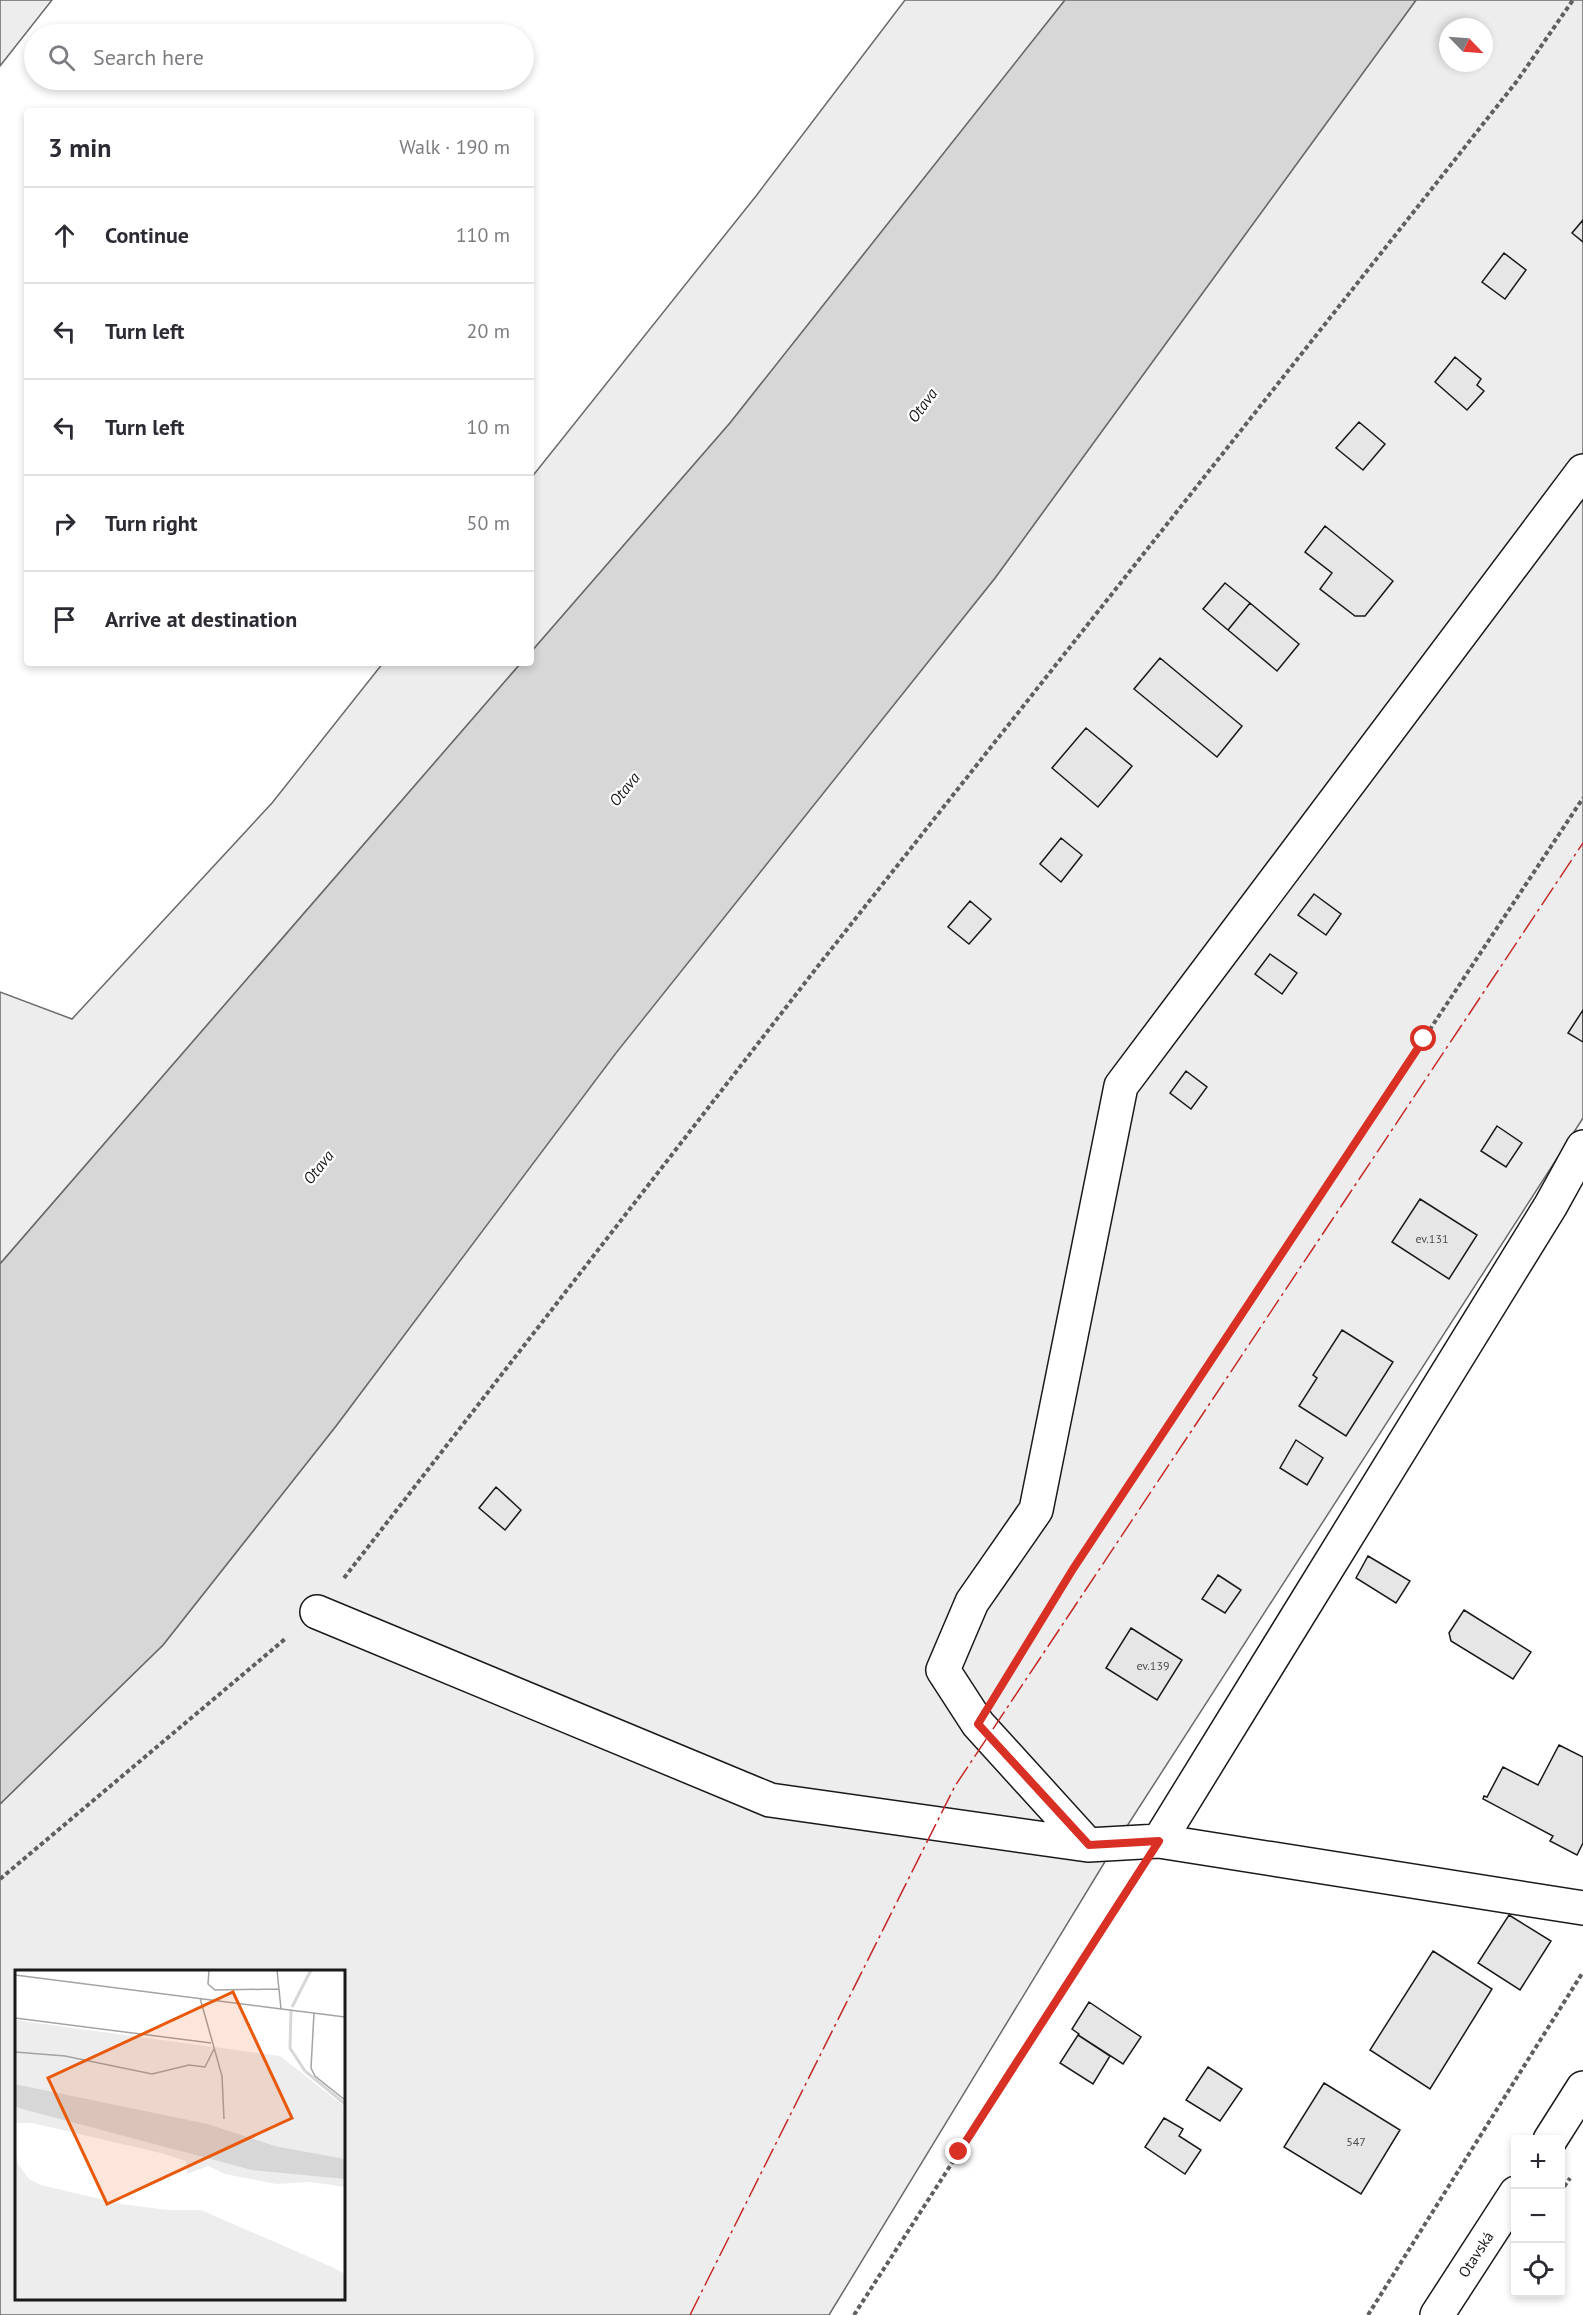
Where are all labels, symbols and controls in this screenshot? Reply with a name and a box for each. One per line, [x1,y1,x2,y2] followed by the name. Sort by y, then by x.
[1439,18,1493,72] north arrow
[24,24,534,90] search box
[45,41,78,74] icon: search
[93,43,204,71] text: Search here
[48,131,111,164] text: 3 min
[399,134,510,160] text: Walk · 190 m
[48,219,81,252] icon: ahead
[105,221,189,249] text: Continue
[456,222,510,248] text: 110 m
[48,315,81,348] icon: left
[105,317,185,345] text: Turn left
[467,318,510,344] text: 20 m
[903,384,942,426] water label: Otava
[48,411,81,444] icon: left
[105,413,185,441] text: Turn left
[467,414,510,440] text: 10 m
[48,507,81,540] icon: right
[105,509,197,537] text: Turn right
[467,510,510,536] text: 50 m
[48,603,81,636] icon: arrive
[105,605,297,633] text: Arrive at destination
[604,768,644,810] water label: Otava
[1410,1025,1436,1051] route start
[298,1146,338,1188] water label: Otava
[1416,1231,1448,1246] house number: ev.131
[1137,1658,1169,1673] house number: ev.139
[15,1970,345,2300] inset map
[1346,2134,1366,2149] house number: 547
[1511,2135,1565,2297] map controls
[1511,2135,1565,2189] button: +
[945,2138,971,2164] route end
[1511,2189,1565,2243] button: −
[1454,2228,1498,2281] street label: Otavská
[1511,2243,1565,2297] button: locate

